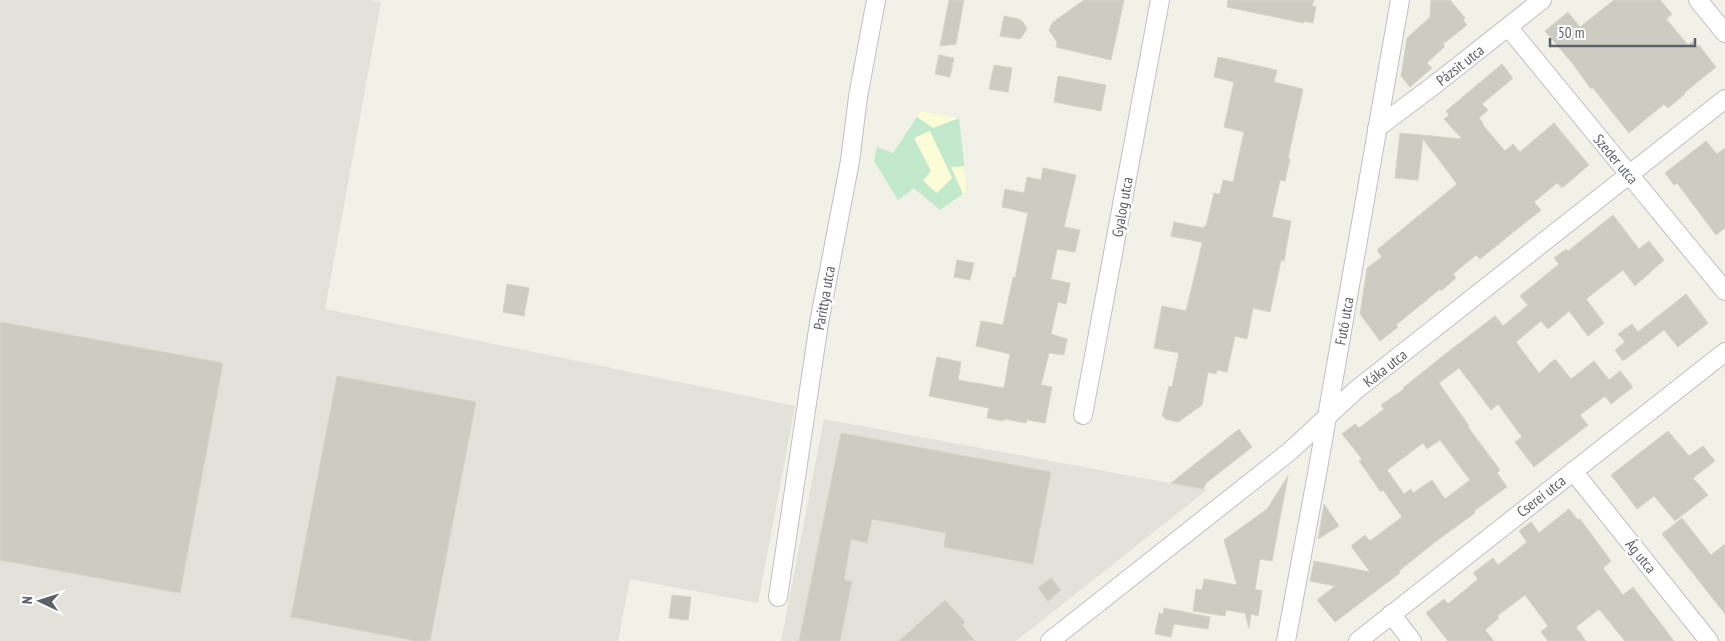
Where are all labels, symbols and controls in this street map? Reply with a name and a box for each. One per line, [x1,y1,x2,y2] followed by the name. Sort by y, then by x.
[1550,15,1695,47] scale bar
[1558,23,1584,42] text: 50 m
[1432,40,1488,90] street label: Pázsit utca
[1590,130,1642,188] street label: Szeder utca
[1107,176,1137,238] street label: Gyalog utca
[809,265,839,331] street label: Parittya utca
[1330,296,1358,346] street label: Futó utca
[1359,345,1411,391] street label: Káka utca
[1513,471,1569,521] street label: Cserei utca
[1622,535,1660,577] street label: Ág utca
[15,576,65,626] north arrow
[18,596,36,604] text: N

